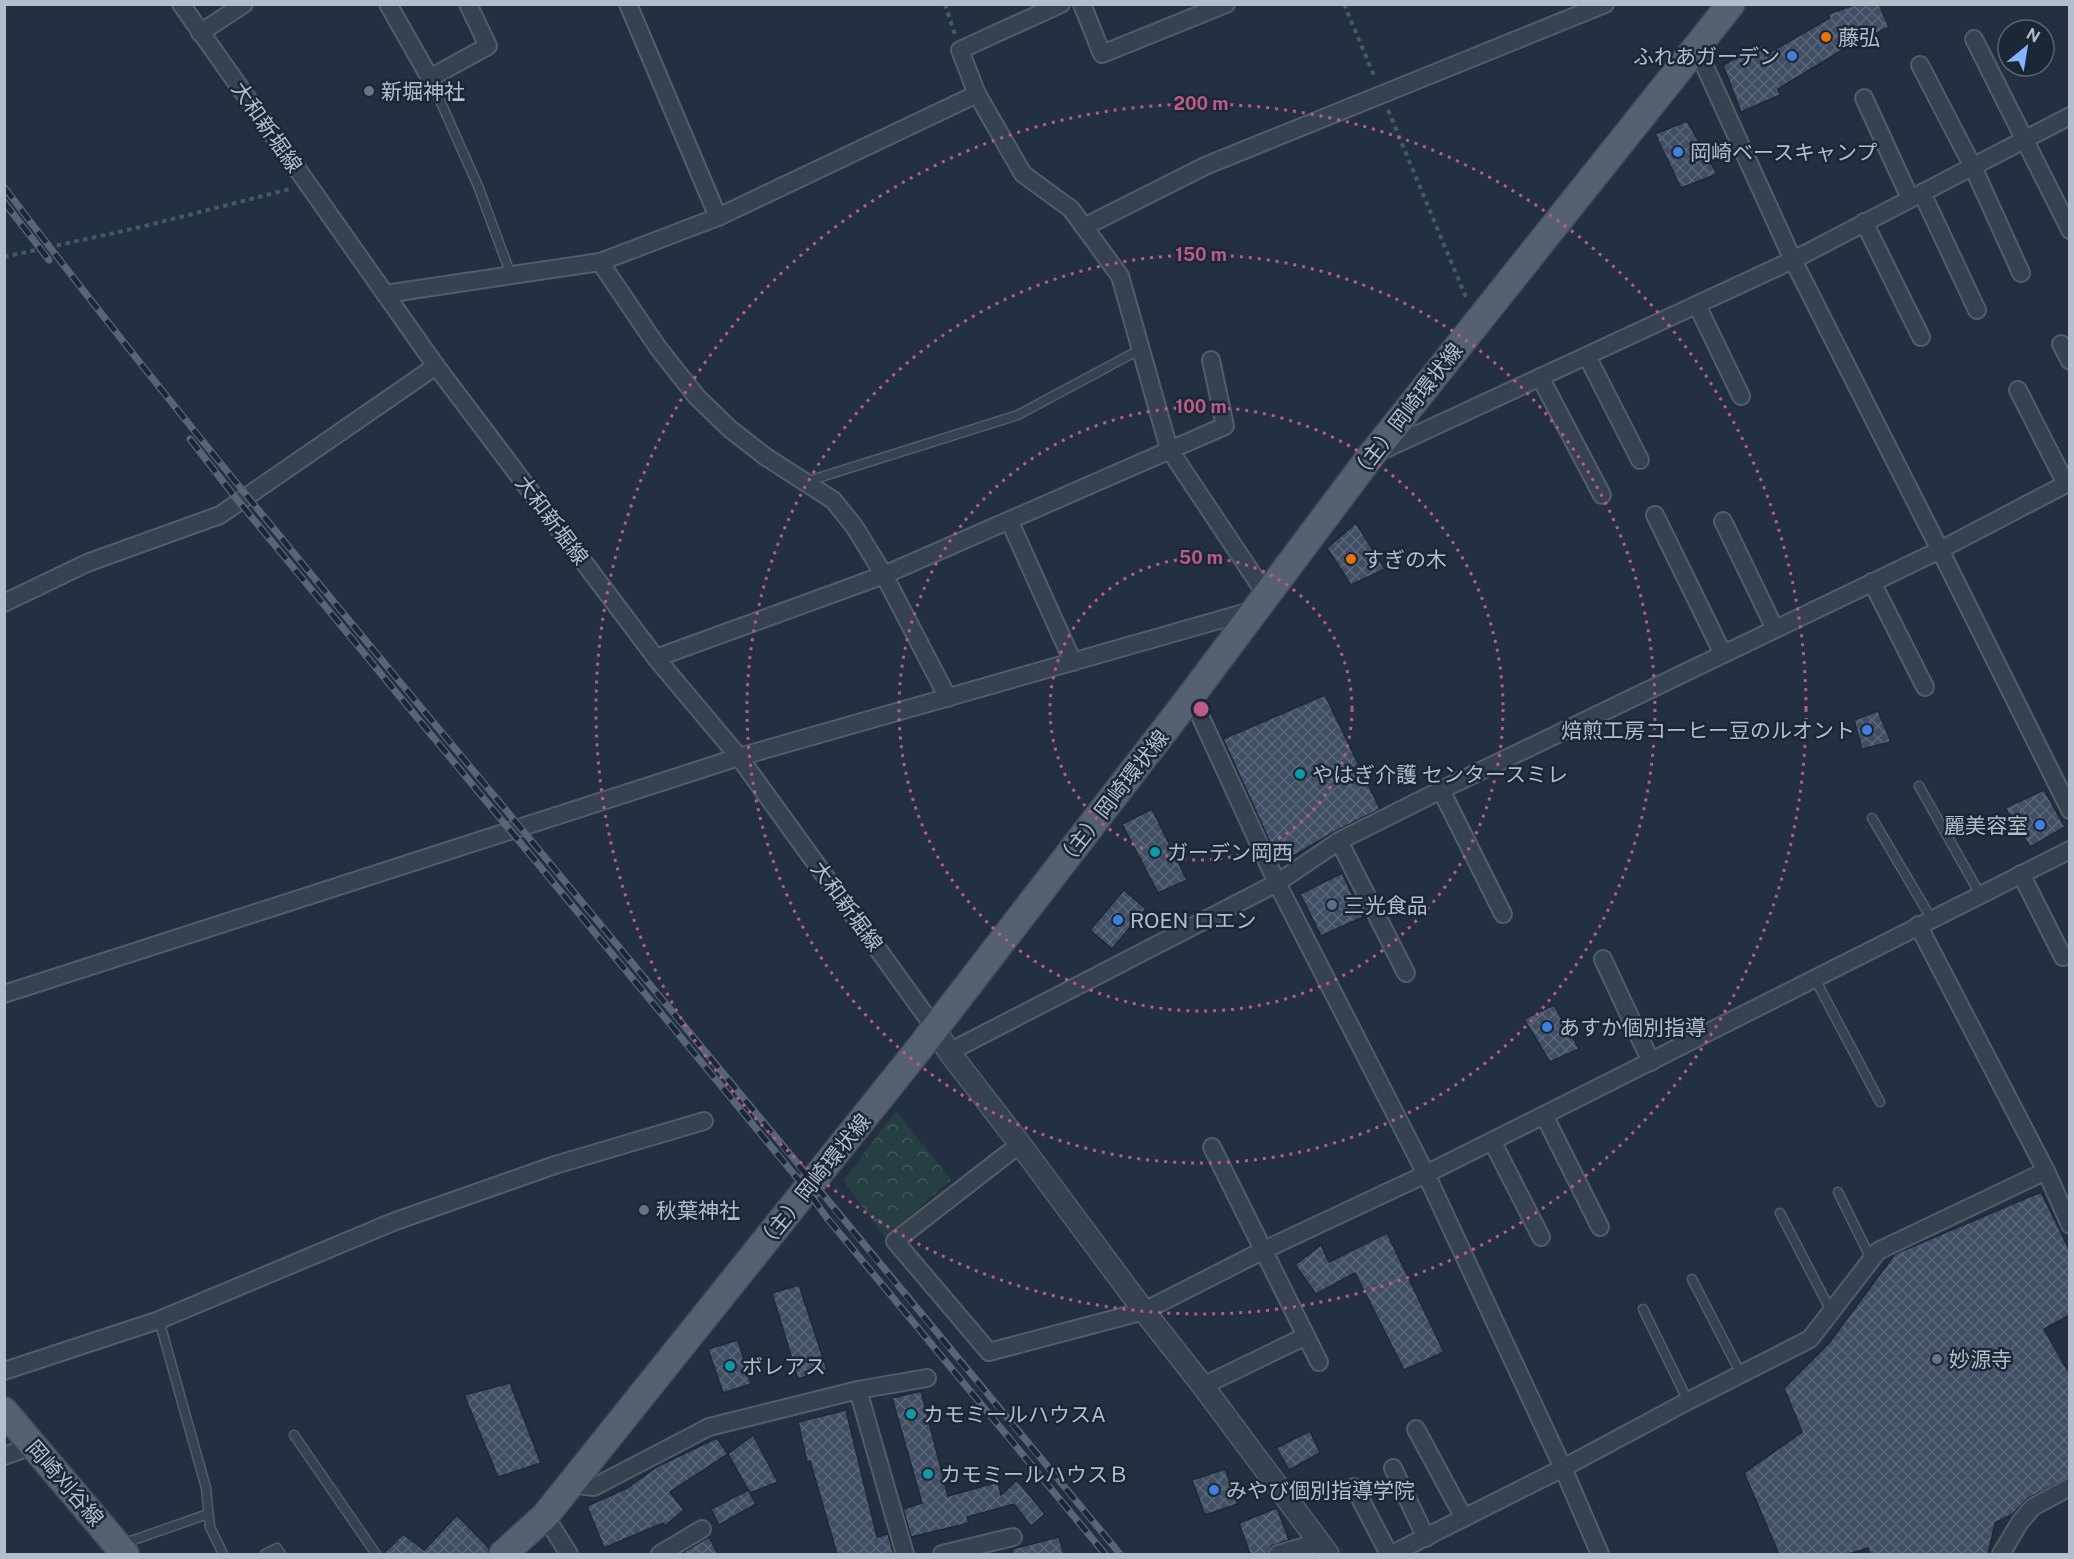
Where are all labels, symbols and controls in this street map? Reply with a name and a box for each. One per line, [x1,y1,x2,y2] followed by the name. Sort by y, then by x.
[1996,18,2056,78] north arrow
[2023,24,2043,47] text: N
[1838,25,1880,50] place label: 藤弘
[1819,30,1833,44] marker: 藤弘
[1633,44,1780,69] place label: ふれあガーデン
[1785,49,1799,63] marker: ふれあガーデン
[227,77,307,177] street label: 大和新堀線
[381,79,465,104] place label: 新堀神社
[362,84,376,98] marker: 新堀神社
[1174,93,1228,114] text: 200 m
[1690,140,1877,165] place label: 岡崎ベースキャンプ
[1671,145,1685,159] marker: 岡崎ベースキャンプ
[1175,244,1227,265] text: 150 m
[1344,338,1468,486] street label: （主）岡崎環状線
[1175,396,1227,417] text: 100 m
[510,471,594,569] street label: 大和新堀線
[1179,547,1223,568] text: 50 m
[1363,547,1447,572] place label: すぎの木
[1344,552,1358,566] marker: すぎの木
[1191,699,1211,719] centre of rings
[1561,718,1855,743] place label: 焙煎工房コーヒー豆のルオント
[1860,723,1874,737] marker: 焙煎工房コーヒー豆のルオント
[1050,725,1174,873] street label: （主）岡崎環状線
[1312,762,1568,787] place label: やはぎ介護 センタースミレ
[1293,767,1307,781] marker: やはぎ介護 センタースミレ
[1944,813,2028,838] place label: 麗美容室
[2033,818,2047,832] marker: 麗美容室
[1167,840,1293,865] place label: ガーデン岡西
[1148,845,1162,859] marker: ガーデン岡西
[806,856,888,956] street label: 大和新堀線
[1344,893,1428,918] place label: 三光食品
[1325,898,1339,912] marker: 三光食品
[1130,908,1257,933] place label: ROEN ロエン
[1111,913,1125,927] marker: ROEN ロエン
[1559,1015,1706,1040] place label: あすか個別指導
[1540,1020,1554,1034] marker: あすか個別指導
[750,1109,876,1255] street label: （主）岡崎環状線
[656,1198,740,1223] place label: 秋葉神社
[637,1203,651,1217] marker: 秋葉神社
[1949,1347,2012,1372] place label: 妙源寺
[1930,1352,1944,1366] marker: 妙源寺
[742,1354,826,1379] place label: ボレアス
[723,1359,737,1373] marker: ボレアス
[923,1402,1106,1427] place label: カモミールハウスA
[904,1407,918,1421] marker: カモミールハウスA
[21,1435,109,1531] street label: 岡崎刈谷線
[940,1462,1129,1487] place label: カモミールハウスＢ
[921,1467,935,1481] marker: カモミールハウスＢ
[1226,1478,1415,1503] place label: みやび個別指導学院
[1207,1483,1221,1497] marker: みやび個別指導学院

